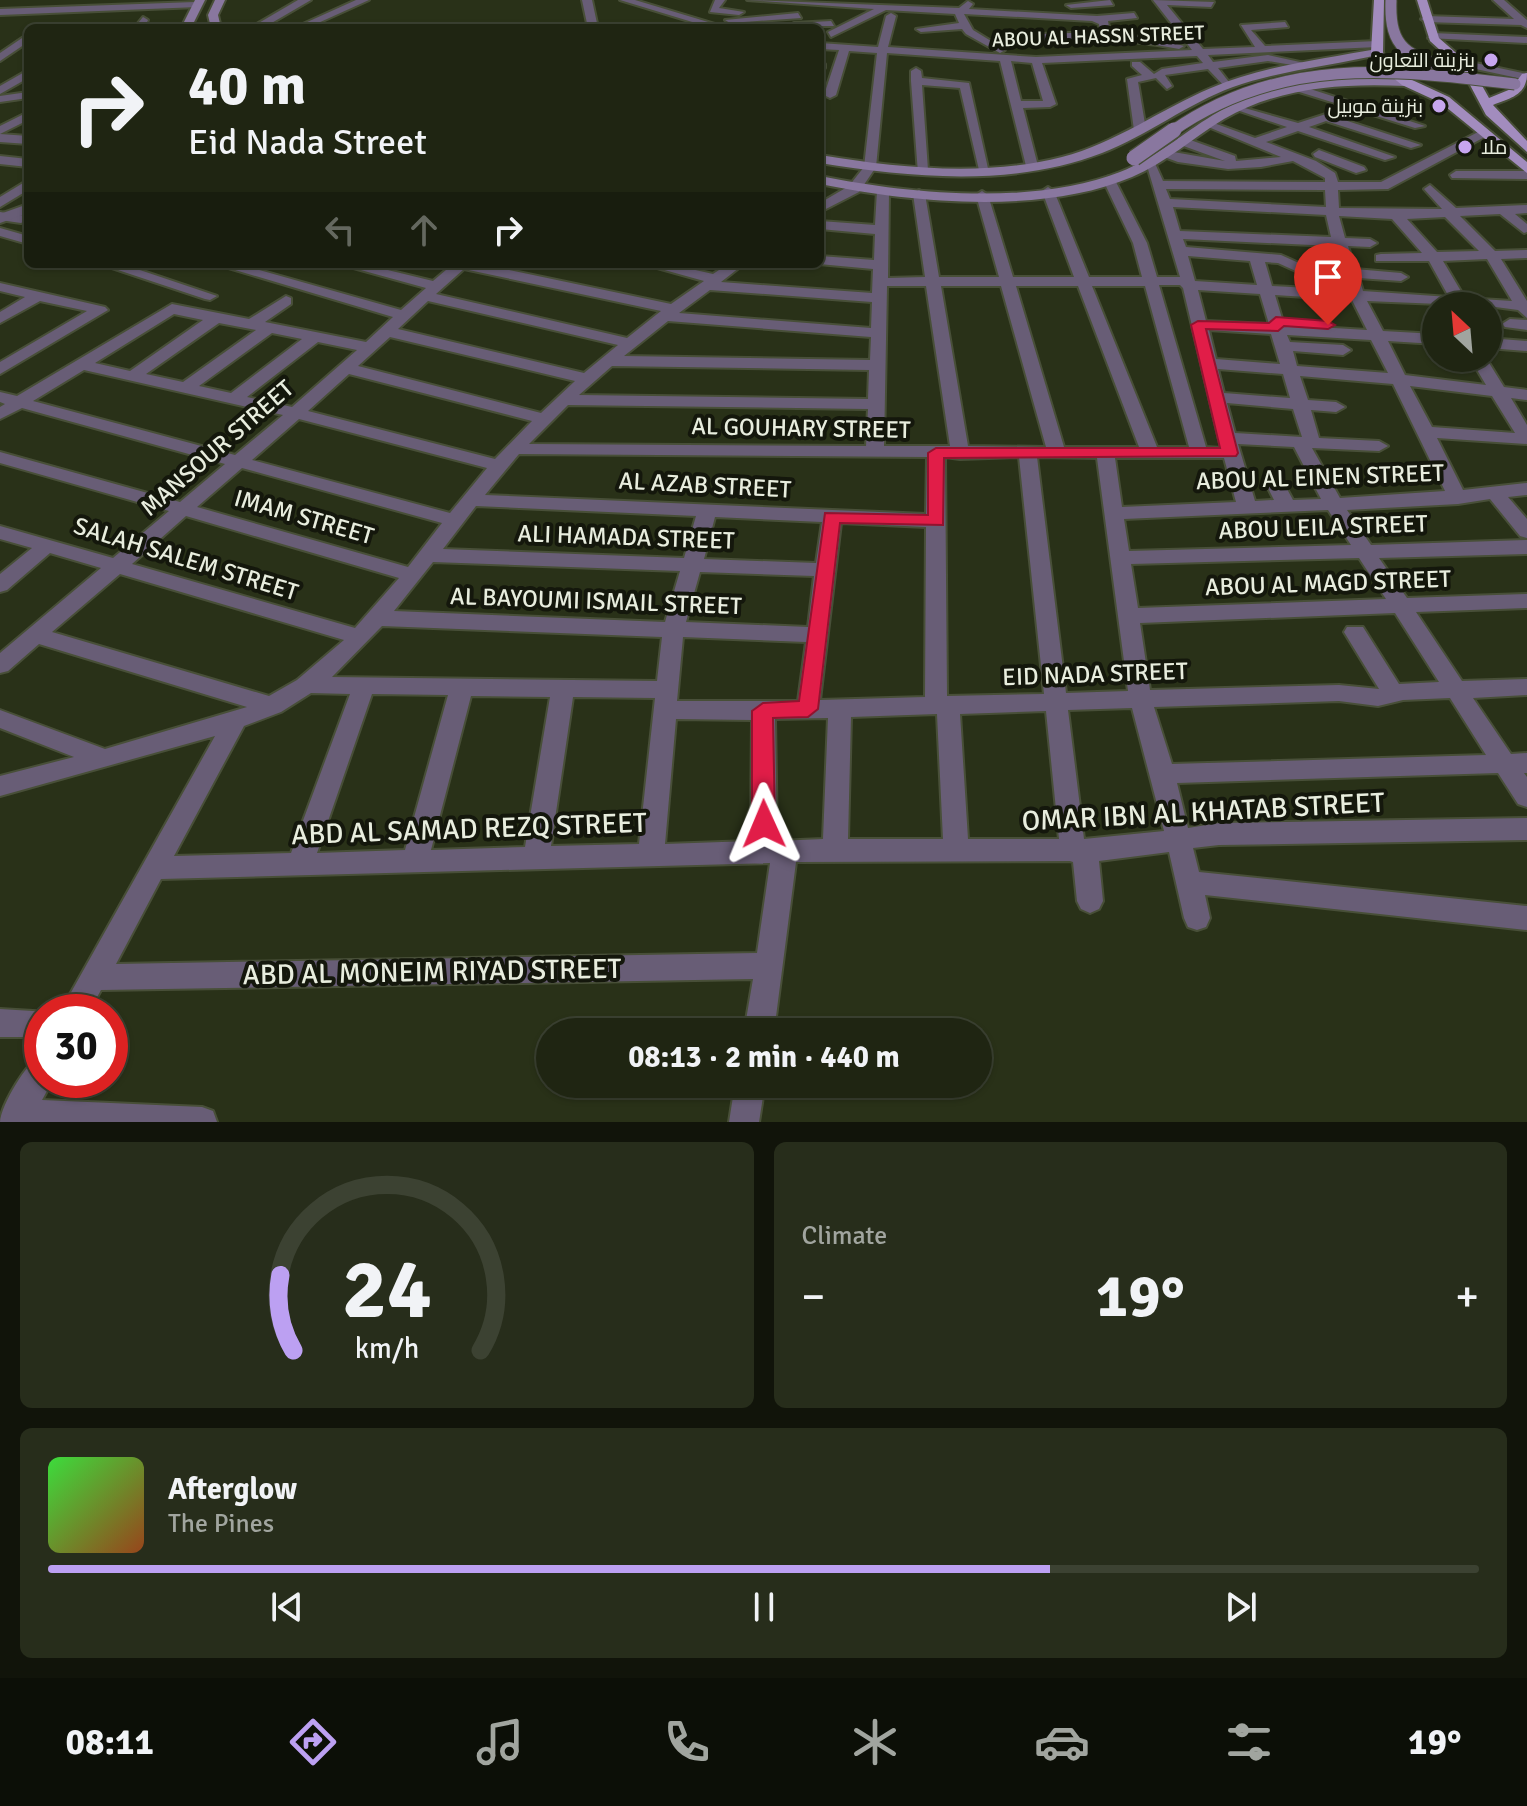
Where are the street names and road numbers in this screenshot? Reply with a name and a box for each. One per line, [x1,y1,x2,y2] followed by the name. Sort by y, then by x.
[991,20,1205,53] street label: ABOU AL HASSN STREET
[134,373,300,523] street label: MANSOUR STREET
[691,411,911,445] street label: AL GOUHARY STREET
[1195,458,1445,496] street label: ABOU AL EINEN STREET
[618,465,792,505] street label: AL AZAB STREET
[231,483,377,551] street label: IMAM STREET
[1218,508,1428,546] street label: ABOU LEILA STREET
[70,511,302,607] street label: SALAH SALEM STREET
[517,518,735,556] street label: ALI HAMADA STREET
[1204,564,1452,602] street label: ABOU AL MAGD STREET
[450,581,743,621] street label: AL BAYOUMI ISMAIL STREET
[1002,656,1188,692] street label: EID NADA STREET
[1021,786,1386,838] street label: OMAR IBN AL KHATAB STREET
[291,806,648,852] street label: ABD AL SAMAD REZQ STREET
[242,952,622,992] street label: ABD AL MONEIM RIYAD STREET

